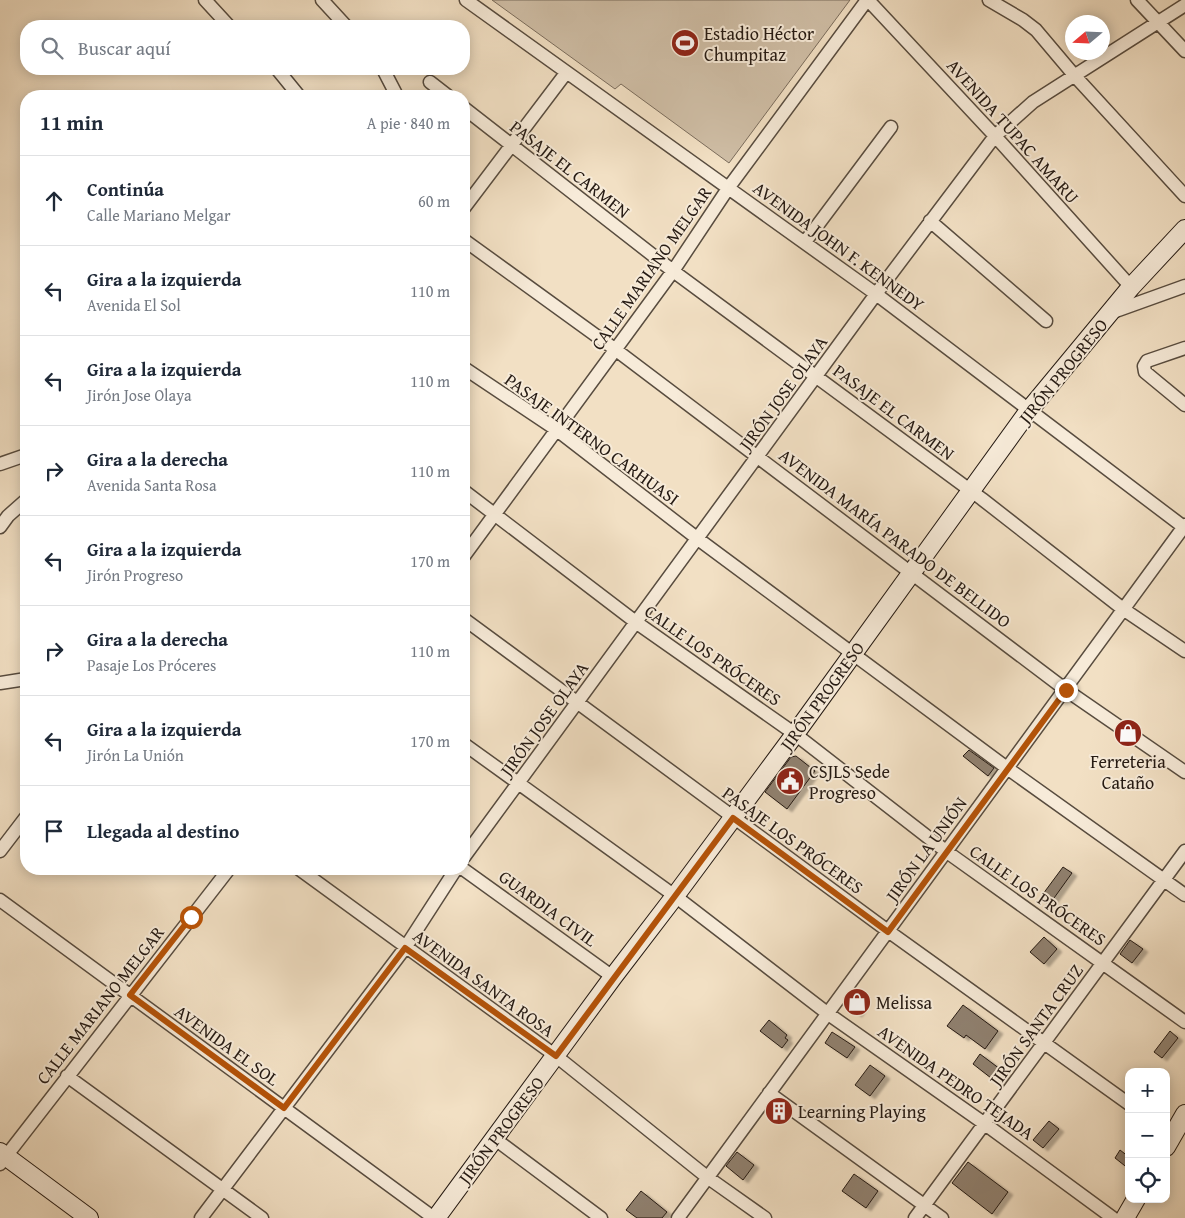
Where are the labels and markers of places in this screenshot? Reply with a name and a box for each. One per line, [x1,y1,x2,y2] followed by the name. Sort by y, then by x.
[704,20,815,68] place label: Estadio Héctor Chumpitaz
[670,28,700,58] sports icon: Estadio Héctor Chumpitaz
[1113,718,1143,748] shop icon: Ferreteria Cataño
[1090,748,1166,796] place label: Ferreteria Cataño
[809,758,890,806] place label: CSJLS Sede Progreso
[775,766,805,796] public building icon: CSJLS Sede Progreso
[842,987,872,1017] shop icon: Melissa
[876,989,933,1016] place label: Melissa
[764,1096,794,1126] building icon: Learning Playing
[798,1098,926,1125] place label: Learning Playing

